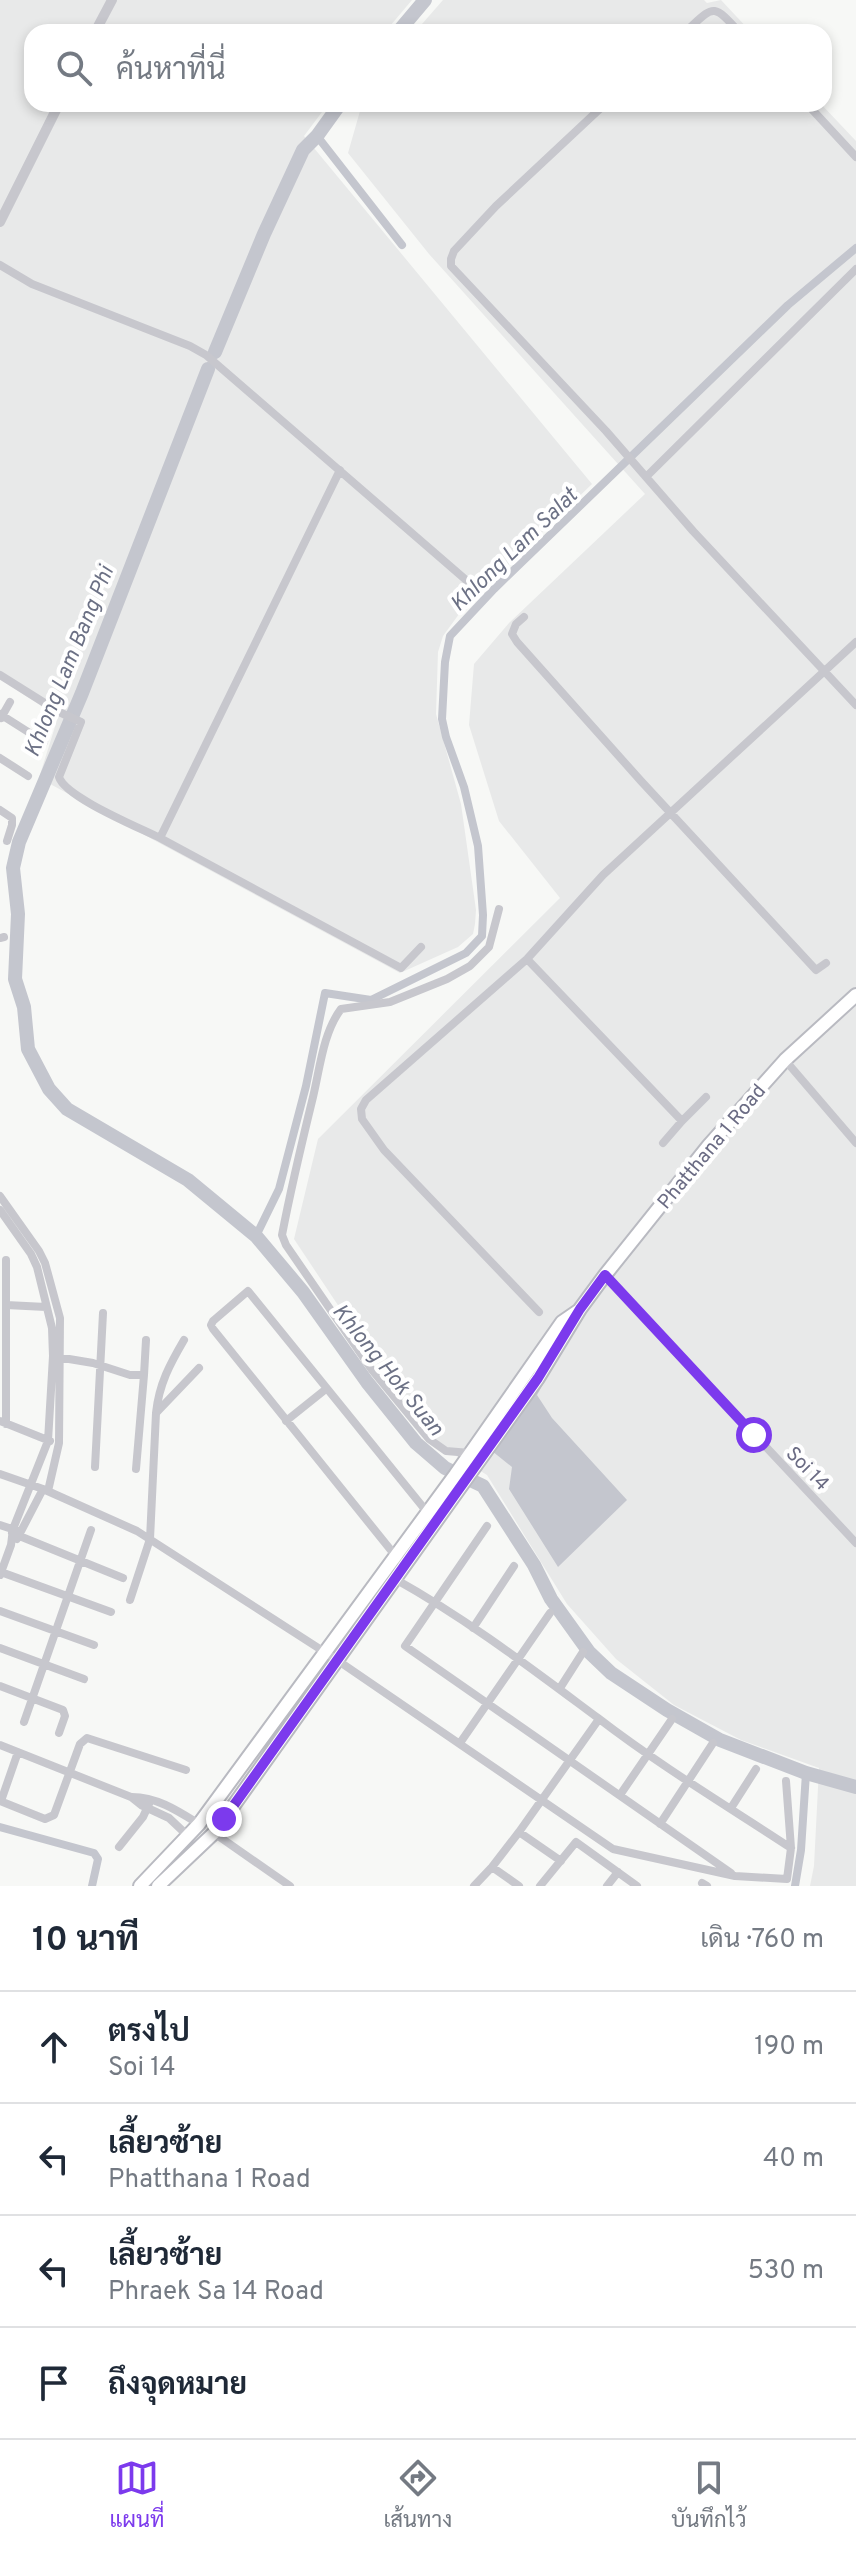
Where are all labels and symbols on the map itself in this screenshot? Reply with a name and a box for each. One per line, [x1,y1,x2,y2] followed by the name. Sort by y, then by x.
[445,482,585,618] water label: Khlong Lam Salat
[20,561,121,761] water label: Khlong Lam Bang Phi
[653,1079,773,1215] street label: Phatthana 1 Road
[325,1299,449,1442] water label: Khlong Hok Suan
[736,1417,772,1453] route start
[779,1442,834,1497] street label: Soi 14
[206,1801,242,1837] route end

